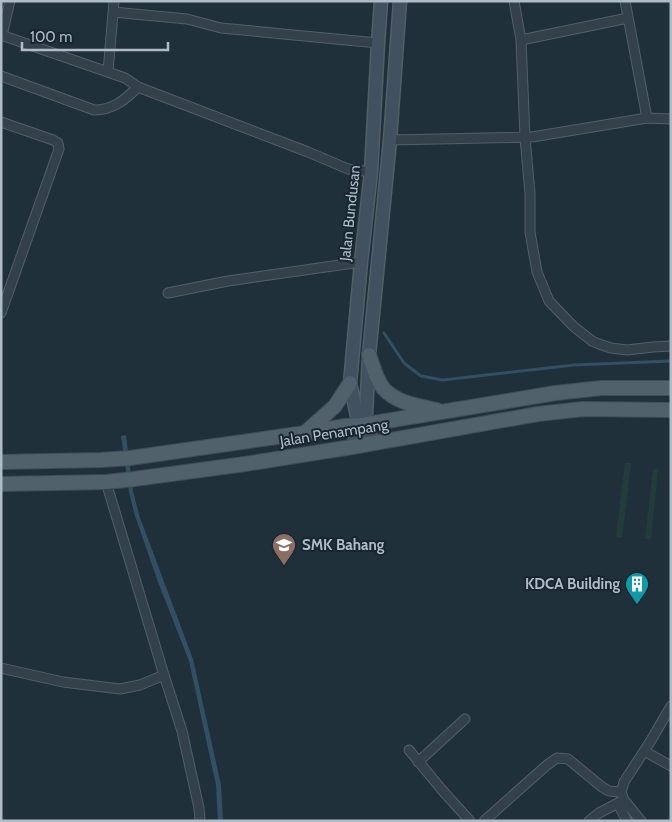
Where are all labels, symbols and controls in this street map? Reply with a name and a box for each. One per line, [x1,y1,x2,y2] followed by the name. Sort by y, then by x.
[22,20,169,52] scale bar
[30,28,72,46] text: 100 m
[336,164,364,263] street label: Jalan Bundusan
[277,415,390,451] street label: Jalan Penampang
[271,532,297,566] school or university icon: SMK Bahang
[302,536,385,554] place label: SMK Bahang
[624,571,650,605] building icon: KDCA Building
[525,575,620,593] place label: KDCA Building

